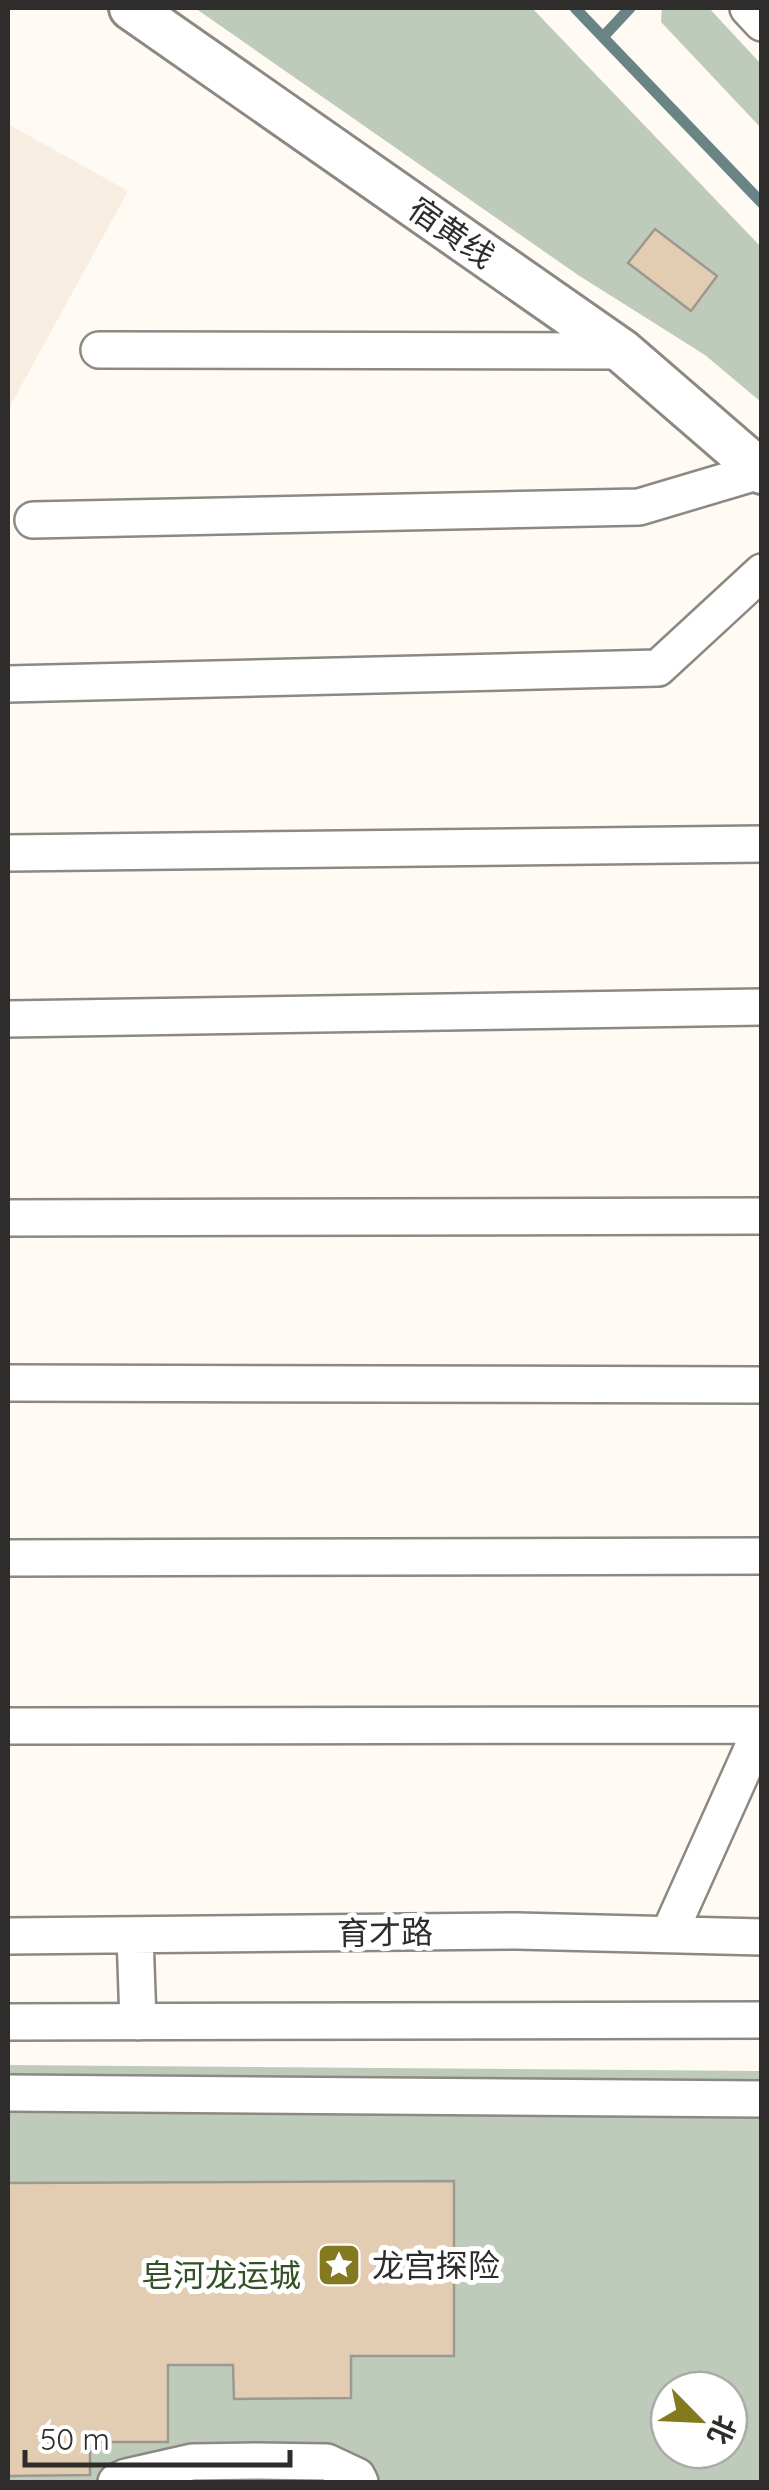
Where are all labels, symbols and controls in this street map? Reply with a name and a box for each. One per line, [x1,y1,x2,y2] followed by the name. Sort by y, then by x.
[401,188,503,276] street label: 宿黄线
[337,1911,433,1953] street label: 育才路
[316,2242,362,2288] place icon: 龙宫探险
[372,2245,500,2285] place label: 龙宫探险
[141,2255,301,2295] park label: 皂河龙运城
[649,2370,749,2470] north arrow
[25,2405,290,2467] scale bar
[701,2410,744,2450] text: 北
[40,2420,110,2458] text: 50 m

